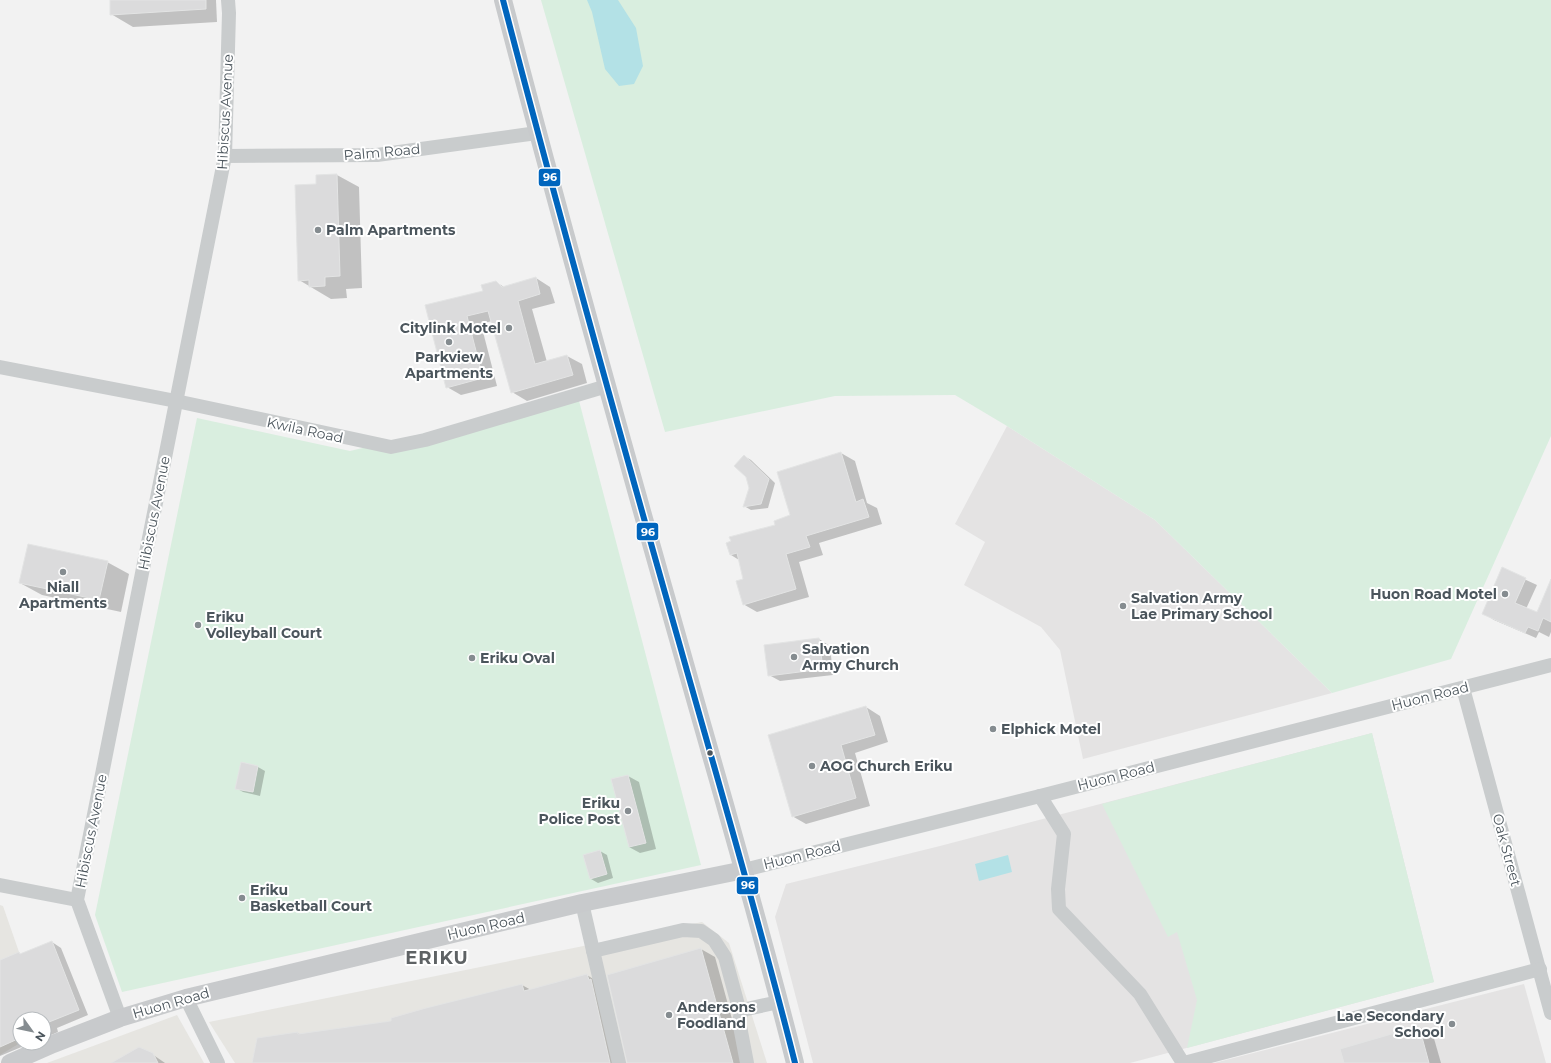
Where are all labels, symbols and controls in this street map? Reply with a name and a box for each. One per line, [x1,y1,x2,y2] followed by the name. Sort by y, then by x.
[213,54,237,170] street label: Hibiscus Avenue
[343,140,421,164] street label: Palm Road
[538,168,561,187] line badge: 96
[543,170,557,184] text: 96
[326,221,456,239] place label: Palm Apartments
[313,225,323,235] marker: Palm Apartments
[400,319,501,337] place label: Citylink Motel
[504,323,514,333] marker: Citylink Motel
[444,337,454,347] marker: Parkview Apartments
[404,348,494,382] place label: Parkview Apartments
[265,413,345,447] street label: Kwila Road
[134,454,174,572] street label: Hibiscus Avenue
[636,522,659,541] line badge: 96
[641,525,655,539] text: 96
[58,567,68,577] marker: Niall Apartments
[18,578,108,612] place label: Niall Apartments
[1370,585,1497,603] place label: Huon Road Motel
[1131,589,1272,623] place label: Salvation Army Lae Primary School
[1500,589,1510,599] marker: Huon Road Motel
[1118,601,1128,611] marker: Salvation Army Lae Primary School
[205,608,322,642] place label: Eriku Volleyball Court
[193,620,203,630] marker: Eriku Volleyball Court
[801,640,899,674] place label: Salvation Army Church
[480,649,555,667] place label: Eriku Oval
[789,652,799,662] marker: Salvation Army Church
[467,653,477,663] marker: Eriku Oval
[1389,678,1471,714] street label: Huon Road
[1001,720,1101,738] place label: Elphick Motel
[988,724,998,734] marker: Elphick Motel
[705,748,715,758] unlabelled marker
[819,757,953,775] place label: AOG Church Eriku
[1075,758,1157,794] street label: Huon Road
[807,761,817,771] marker: AOG Church Eriku
[71,772,111,890] street label: Hibiscus Avenue
[539,794,620,828] place label: Eriku Police Post
[623,806,633,816] marker: Eriku Police Post
[1489,812,1525,889] street label: Oak Street
[761,837,843,873] street label: Huon Road
[736,876,759,895] line badge: 96
[741,878,755,892] text: 96
[250,881,372,915] place label: Eriku Basketball Court
[237,893,247,903] marker: Eriku Basketball Court
[445,908,527,944] street label: Huon Road
[405,947,469,969] district label: ERIKU
[130,983,212,1023] street label: Huon Road
[676,998,756,1032] place label: Andersons Foodland
[1336,1007,1445,1041] place label: Lae Secondary School
[664,1010,674,1020] marker: Andersons Foodland
[12,1011,52,1051] north arrow
[1447,1019,1457,1029] marker: Lae Secondary School
[32,1029,49,1044] text: N

